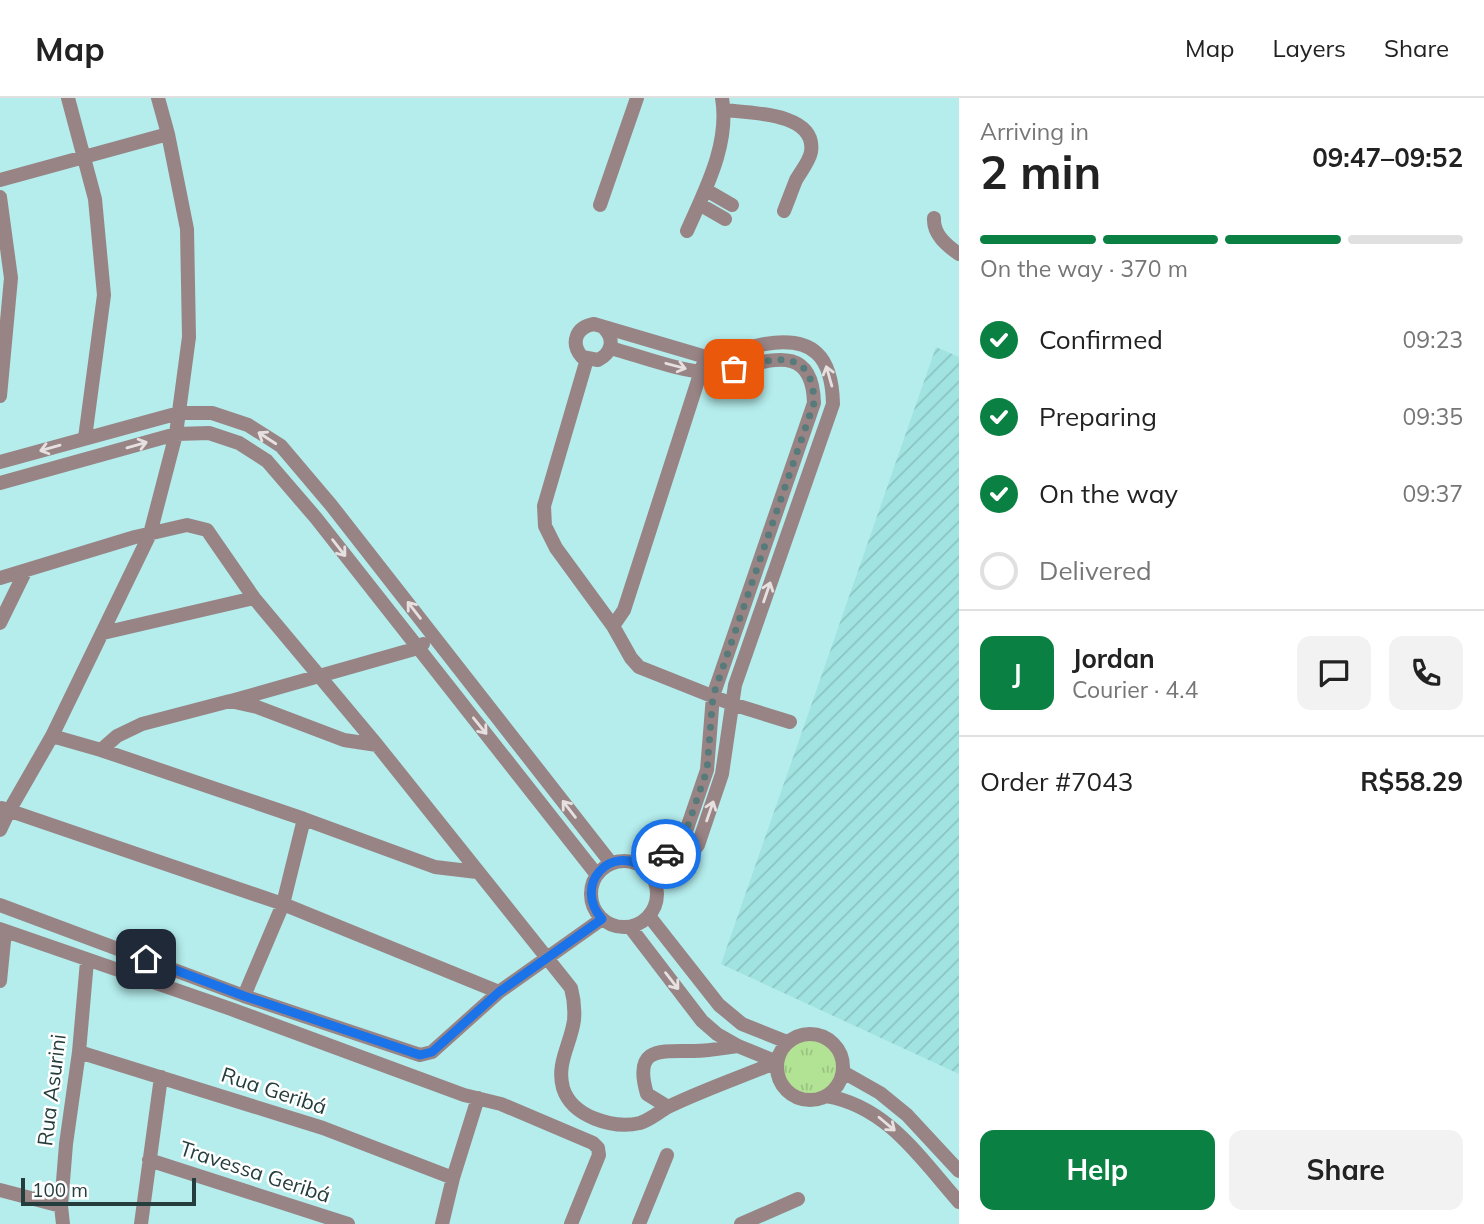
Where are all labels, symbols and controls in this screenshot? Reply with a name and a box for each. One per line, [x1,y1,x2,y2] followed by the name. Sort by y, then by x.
[35,28,105,69] text: Map
[1185,33,1234,63] text: Map
[1272,33,1346,63] text: Layers
[1384,33,1449,63] text: Share
[980,117,1089,146] text: Arriving in
[1312,141,1463,174] text: 09:47–09:52
[980,143,1101,201] text: 2 min
[980,254,1188,283] text: On the way · 370 m
[980,321,1018,359] icon: check
[1039,323,1163,356] text: Confirmed
[1403,325,1463,354] text: 09:23
[704,339,764,399] pin
[715,350,753,388] icon: bag
[664,360,687,373] one-way arrow
[822,365,835,387] one-way arrow
[980,398,1018,436] icon: check
[1039,400,1157,433] text: Preparing
[1403,402,1463,431] text: 09:35
[258,430,277,445] one-way arrow
[125,438,147,451] one-way arrow
[39,442,61,455] one-way arrow
[980,475,1018,513] icon: check
[1039,477,1178,510] text: On the way
[1403,479,1463,508] text: 09:37
[332,538,347,557] one-way arrow
[1039,554,1152,587] text: Delivered
[762,581,774,603] one-way arrow
[406,602,421,620] one-way arrow
[1297,636,1371,710] button: chat
[1389,636,1463,710] button: phone
[1072,642,1155,675] text: Jordan
[1012,657,1022,690] text: J
[1072,675,1198,704] text: Courier · 4.4
[473,717,488,735] one-way arrow
[980,765,1133,798] text: Order #7043
[1360,765,1463,798] text: R$58.29
[562,800,577,818] one-way arrow
[705,800,717,822] one-way arrow
[631,819,701,889] courier
[647,835,685,873] icon: car
[116,929,176,989] pin
[127,940,165,978] icon: home
[664,971,679,990] one-way arrow
[31,1032,71,1147] street label: Rua Asurini
[218,1061,330,1119] street label: Rua Geribá
[878,1116,896,1132] one-way arrow
[980,1130,1215,1210] button: Help
[1229,1130,1463,1210] button: Share
[177,1134,334,1208] street label: Travessa Geribá
[21,1175,196,1207] scale bar
[32,1178,88,1202] text: 100 m

